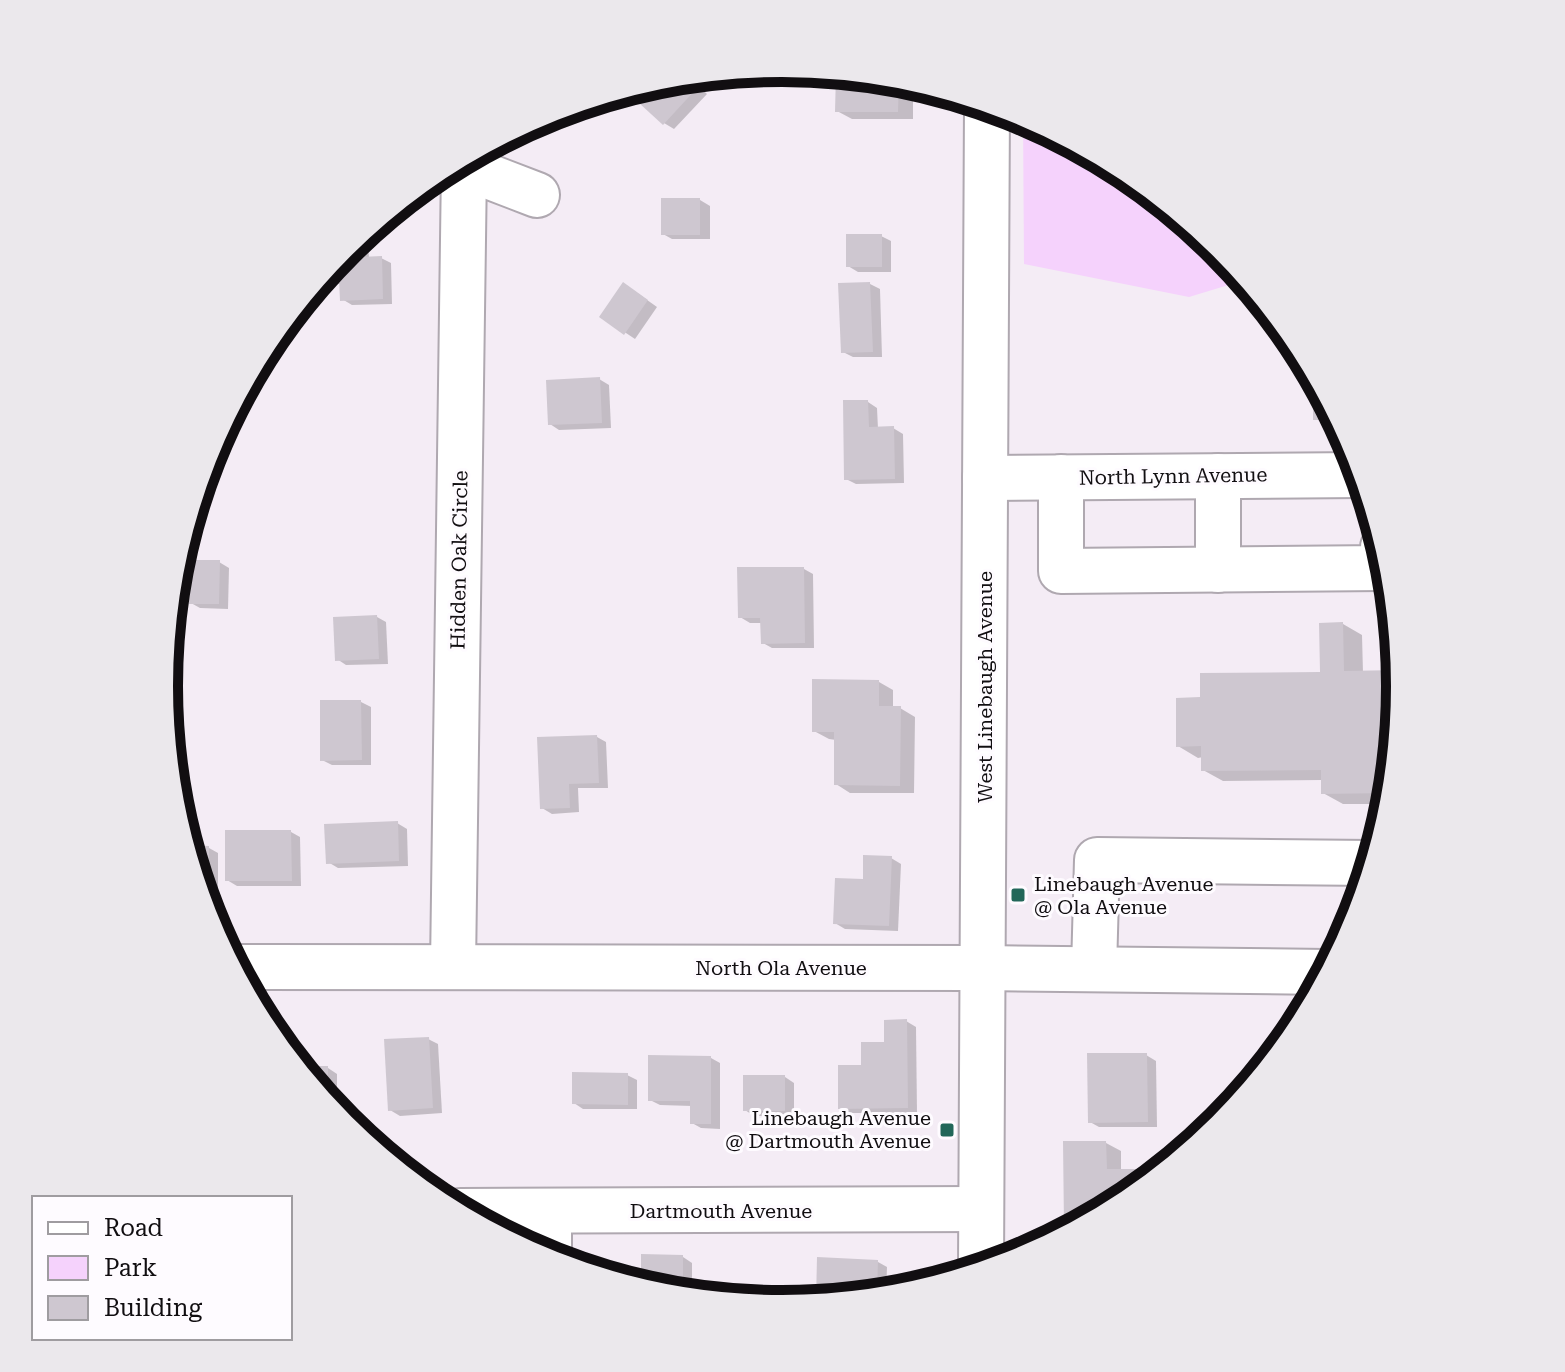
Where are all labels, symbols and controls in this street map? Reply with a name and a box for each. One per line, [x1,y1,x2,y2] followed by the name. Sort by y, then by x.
[1079,462,1267,490] street label: North Lynn Avenue
[445,470,473,650] street label: Hidden Oak Circle
[973,571,997,803] street label: West Linebaugh Avenue
[1034,872,1213,919] place label: Linebaugh Avenue @ Ola Avenue
[1009,886,1027,904] marker: Linebaugh Avenue @ Ola Avenue
[695,956,867,980] street label: North Ola Avenue
[725,1106,931,1153] place label: Linebaugh Avenue @ Dartmouth Avenue
[938,1121,956,1139] marker: Linebaugh Avenue @ Dartmouth Avenue
[32,1196,292,1340] legend
[630,1199,812,1223] street label: Dartmouth Avenue
[104,1214,163,1242] text: Road
[104,1254,157,1282] text: Park
[104,1294,202,1322] text: Building

